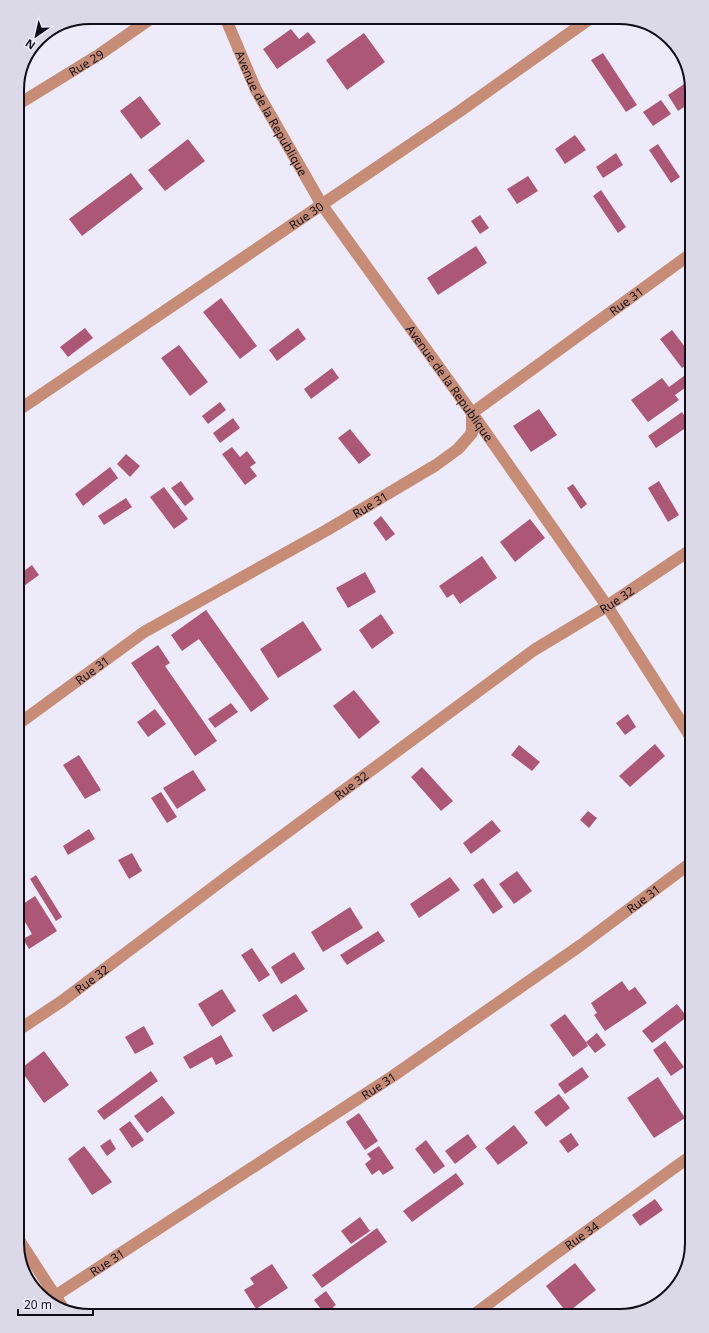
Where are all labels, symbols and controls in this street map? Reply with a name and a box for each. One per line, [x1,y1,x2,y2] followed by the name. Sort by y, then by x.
[16,16,56,56] north arrow
[22,36,38,53] text: N
[65,45,107,80] street label: Rue 29
[232,48,312,179] street label: Avenue de la Republique
[285,197,327,233] street label: Rue 30
[606,283,647,319] street label: Rue 31
[402,321,498,445] street label: Avenue de la Republique
[349,487,391,522] street label: Rue 31
[596,582,637,617] street label: Rue 32
[71,652,113,688] street label: Rue 31
[331,767,372,803] street label: Rue 32
[623,880,664,917] street label: Rue 31
[71,960,112,997] street label: Rue 32
[358,1068,399,1103] street label: Rue 31
[561,1217,602,1253] street label: Rue 34
[86,1245,128,1280] street label: Rue 31
[18,1291,93,1317] scale bar
[24,1296,52,1313] text: 20 m

